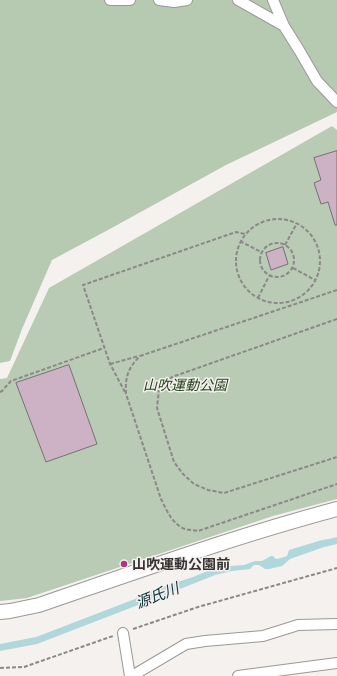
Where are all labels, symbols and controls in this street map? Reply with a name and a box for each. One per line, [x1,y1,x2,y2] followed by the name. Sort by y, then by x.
[143,377,227,393] park label: 山吹運動公園
[132,556,230,572] place label: 山吹運動公園前
[119,559,129,569] marker: 山吹運動公園前
[133,579,181,611] water label: 源氏川

